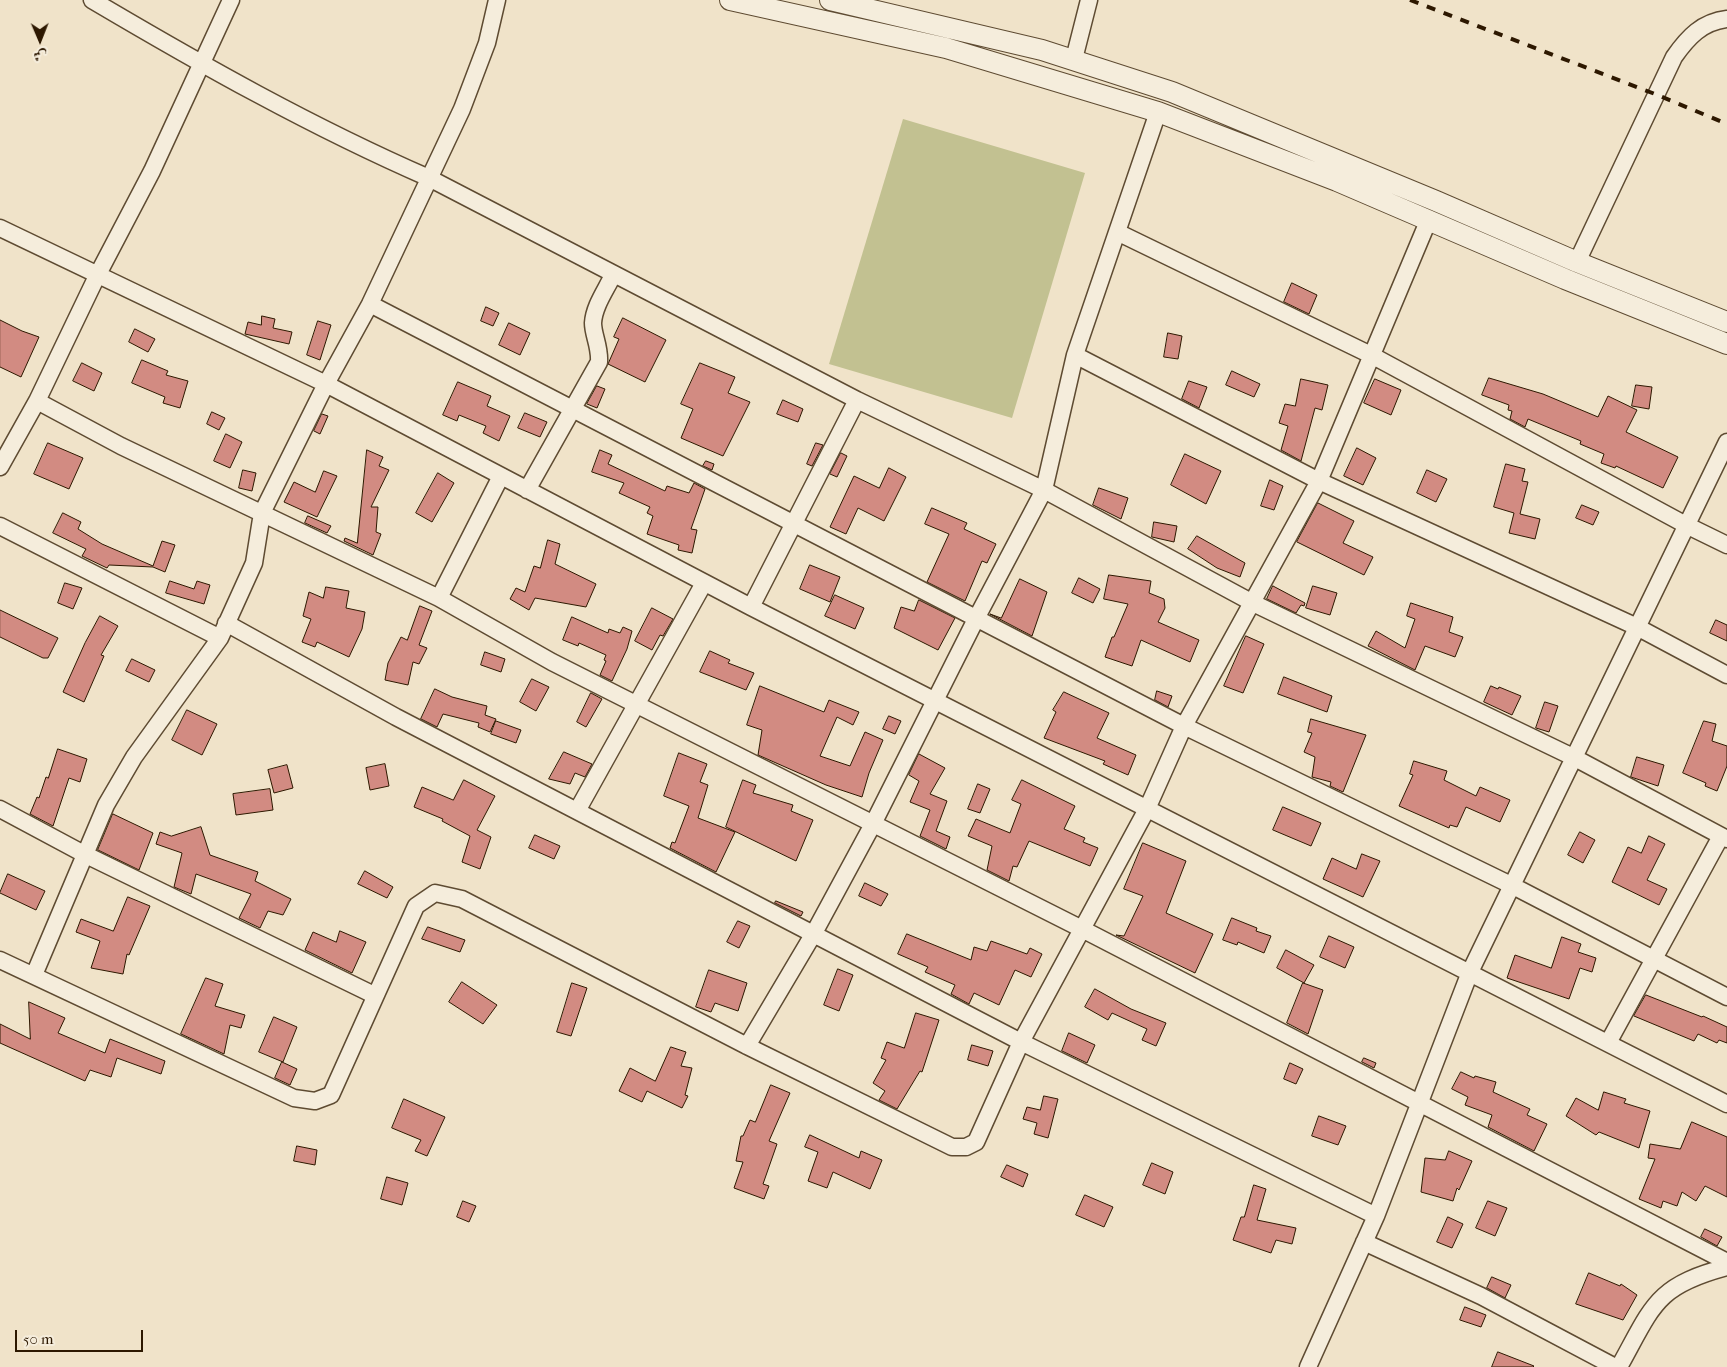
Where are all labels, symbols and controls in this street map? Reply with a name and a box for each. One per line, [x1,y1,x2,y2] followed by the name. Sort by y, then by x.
[15,15,65,65] north arrow
[33,47,47,64] text: ش
[18,1320,145,1352] scale bar
[23,1330,53,1348] text: 50 m

